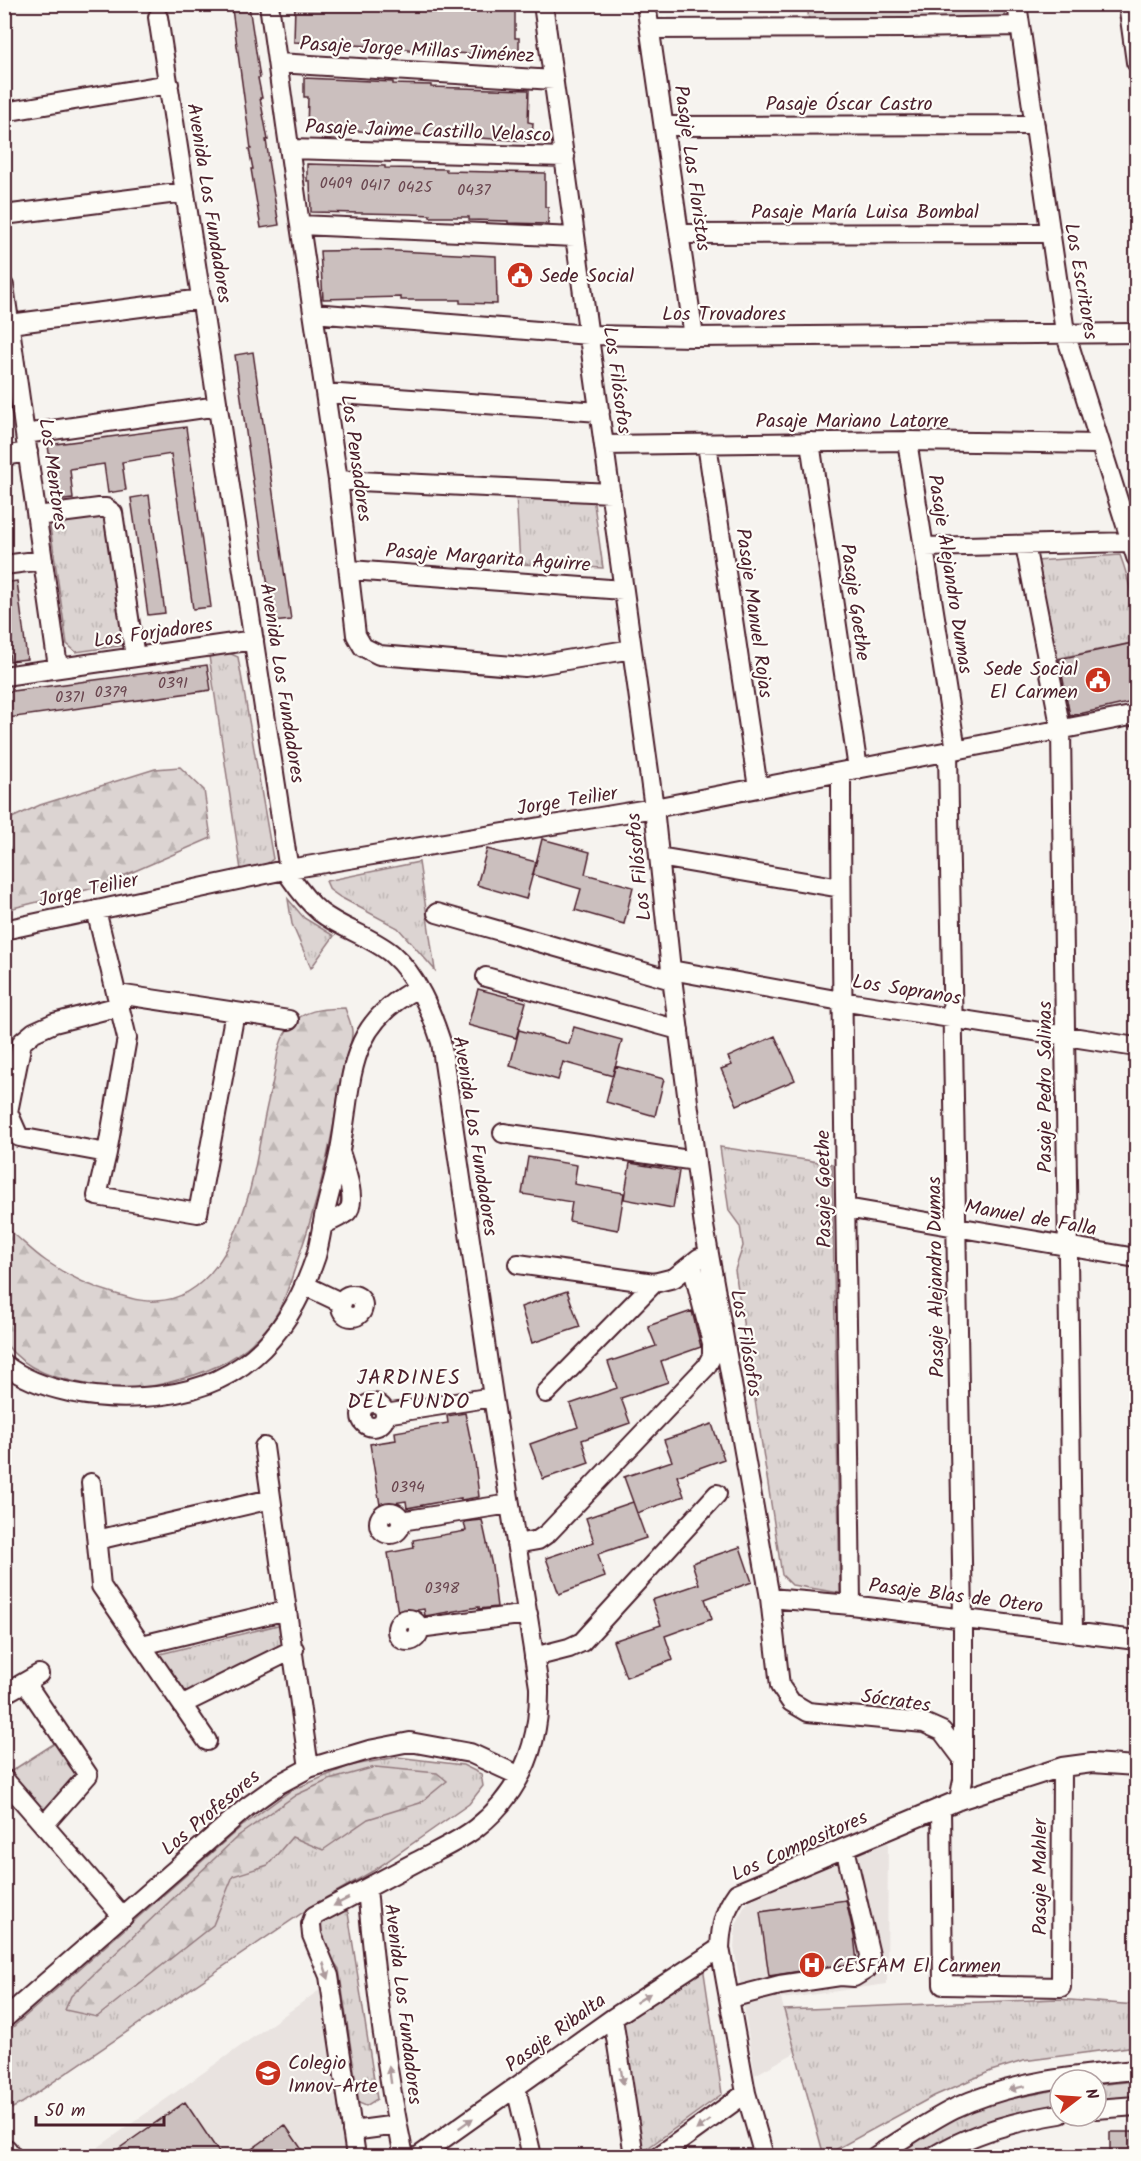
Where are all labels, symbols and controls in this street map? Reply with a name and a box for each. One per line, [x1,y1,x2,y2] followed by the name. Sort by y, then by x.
[299,29,535,73] street label: Pasaje Jorge Millas Jiménez
[664,83,719,254] street label: Pasaje Las Floristas
[765,89,933,121] street label: Pasaje Óscar Castro
[176,101,240,306] street label: Avenida Los Fundadores
[304,112,552,152] street label: Pasaje Jaime Castillo Velasco
[320,171,353,196] house number: 0409
[360,173,390,198] house number: 0417
[398,175,434,200] house number: 0425
[457,178,491,203] house number: 0437
[751,197,979,229] street label: Pasaje María Luisa Bombal
[1054,220,1106,343] street label: Los Escritores
[505,260,535,290] public building icon: Sede Social
[540,261,634,293] place label: Sede Social
[662,299,786,331] street label: Los Trovadores
[593,324,639,437] street label: Los Filósofos
[330,393,380,524] street label: Los Pensadores
[755,406,949,438] street label: Pasaje Mariano Latorre
[28,416,76,533] street label: Los Mentores
[917,472,981,677] street label: Pasaje Alejandro Dumas
[725,526,781,701] street label: Pasaje Manuel Rojas
[384,536,592,582] street label: Pasaje Margarita Aguirre
[830,542,878,663] street label: Pasaje Goethe
[249,581,313,786] street label: Avenida Los Fundadores
[91,610,216,658] street label: Los Forjadores
[984,654,1078,709] place label: Sede Social El Carmen
[1083,665,1113,695] public building icon: Sede Social El Carmen
[158,671,188,696] house number: 0391
[95,680,127,705] house number: 0379
[55,685,85,710] house number: 0371
[515,778,621,826] street label: Jorge Teilier
[618,811,662,922] street label: Los Filósofos
[36,864,143,917] street label: Jorge Teilier
[850,967,964,1015] street label: Los Sopranos
[1030,1001,1062,1173] street label: Pasaje Pedro Salinas
[442,1034,506,1239] street label: Avenida Los Fundadores
[808,1130,842,1248] street label: Pasaje Goethe
[919,1176,955,1378] street label: Pasaje Alejandro Dumas
[962,1192,1099,1246] street label: Manuel de Falla
[720,1287,770,1400] street label: Los Filósofos
[347,1362,471,1419] district label: JARDINES DEL FUNDO
[391,1475,425,1500] house number: 0394
[867,1570,1045,1624] street label: Pasaje Blas de Otero
[425,1576,460,1601] house number: 0398
[859,1681,933,1723] street label: Sócrates
[155,1762,268,1865] street label: Los Profesores
[726,1802,874,1891] street label: Los Compositores
[1025,1817,1057,1935] street label: Pasaje Mahler
[332,1897,349,1907] one-way arrow
[374,1902,430,2107] street label: Avenida Los Fundadores
[797,1950,827,1980] hospital icon: CESFAM El Carmen
[832,1951,1001,1983] place label: CESFAM El Carmen
[322,1962,332,1980] one-way arrow
[499,1986,614,2081] street label: Pasaje Ribalta
[635,1993,651,2004] one-way arrow
[288,2048,378,2103] place label: Colegio Innov-Arte
[253,2058,283,2088] school or university icon: Colegio Innov-Arte
[385,2066,394,2085] one-way arrow
[617,2067,626,2086] one-way arrow
[1048,2068,1108,2128] north arrow
[1007,2084,1026,2094] one-way arrow
[1077,2086,1104,2103] text: N
[36,2089,164,2127] scale bar
[45,2097,85,2126] text: 50 m
[458,2117,474,2129] one-way arrow
[695,2118,710,2130] one-way arrow

